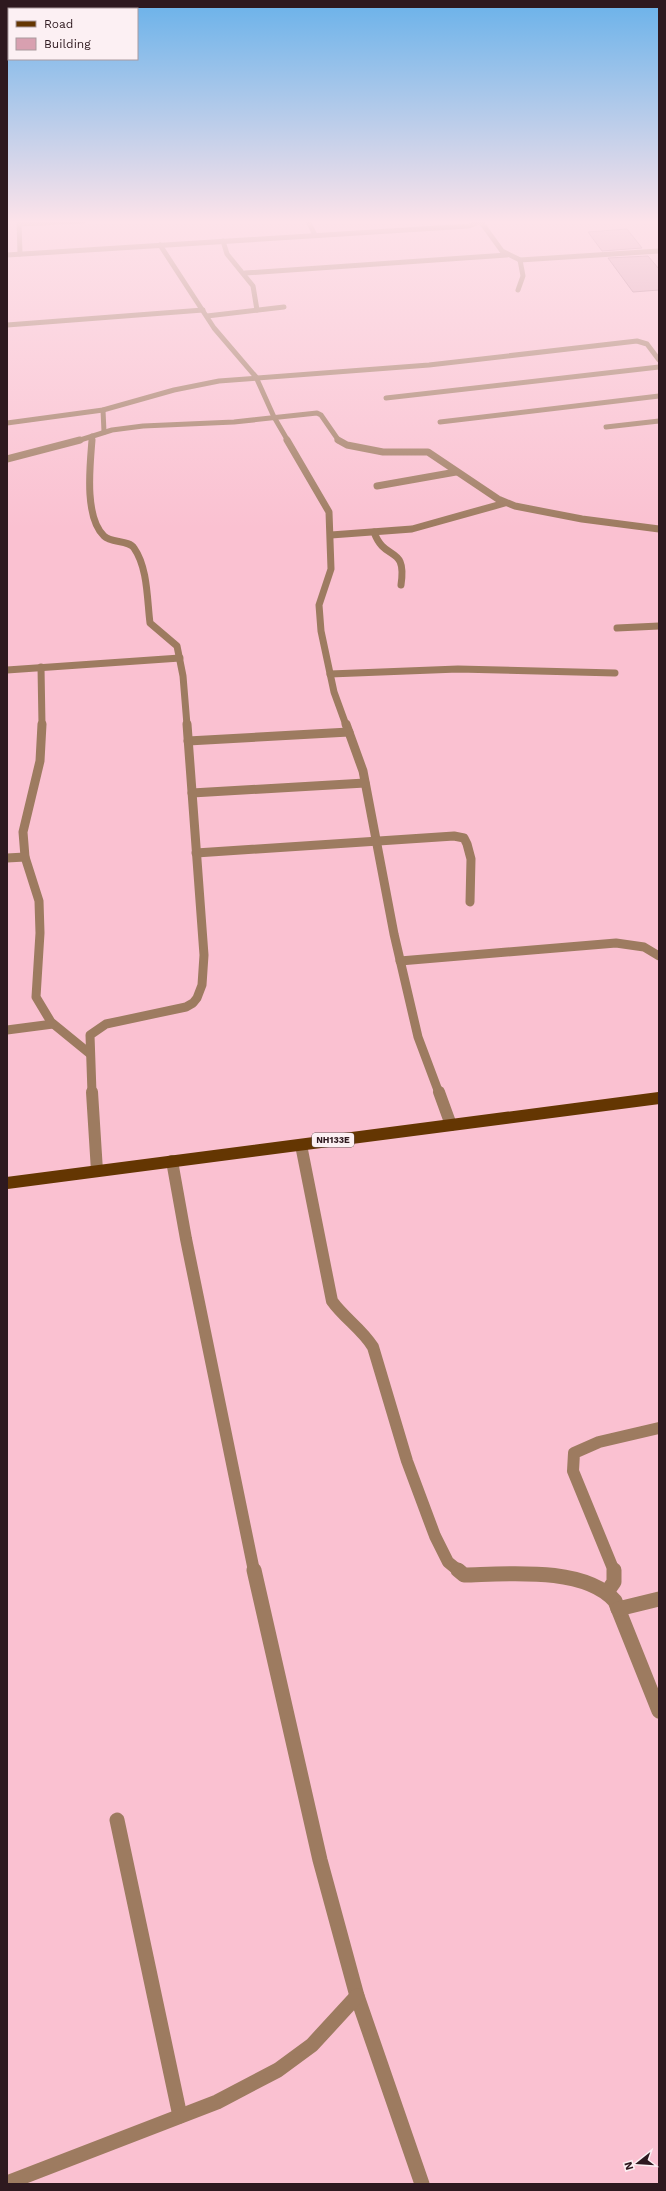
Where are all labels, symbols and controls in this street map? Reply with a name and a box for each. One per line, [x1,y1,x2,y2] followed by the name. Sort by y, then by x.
[8,8,138,60] legend
[44,17,73,31] text: Road
[44,37,91,51] text: Building
[312,1133,354,1147] road number: NH133E
[618,2143,658,2183] north arrow
[622,2160,636,2172] text: N

